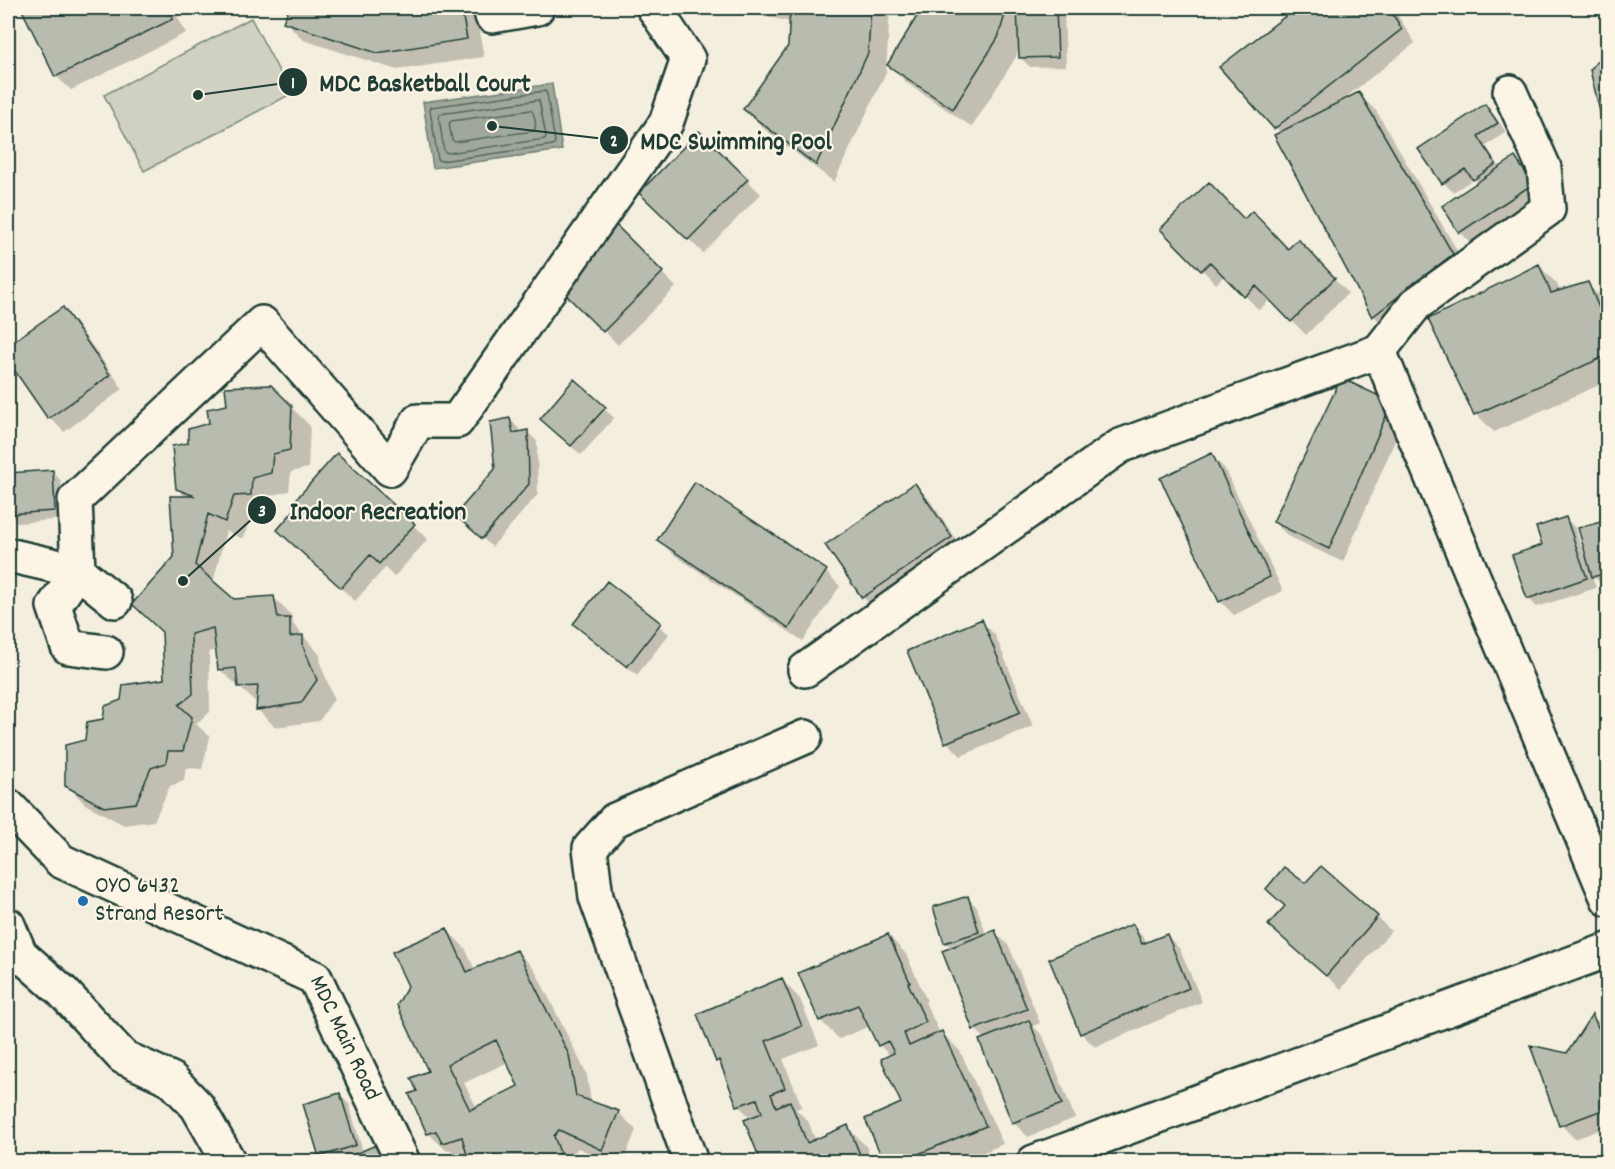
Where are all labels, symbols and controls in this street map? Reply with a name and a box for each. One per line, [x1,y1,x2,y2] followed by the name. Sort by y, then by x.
[278,60,543,104] callout: MDC Basketball Court
[319,67,531,104] text: MDC Basketball Court
[291,72,295,97] text: 1
[599,118,844,162] callout: MDC Swimming Pool
[640,125,833,162] text: MDC Swimming Pool
[610,130,618,155] text: 2
[247,488,478,532] callout: Indoor Recreation
[290,495,466,532] text: Indoor Recreation
[258,500,266,525] text: 3
[95,870,223,932] place label: OYO 6432 Strand Resort
[76,894,90,908] marker: OYO 6432 Strand Resort
[299,970,388,1107] street label: MDC Main Road

